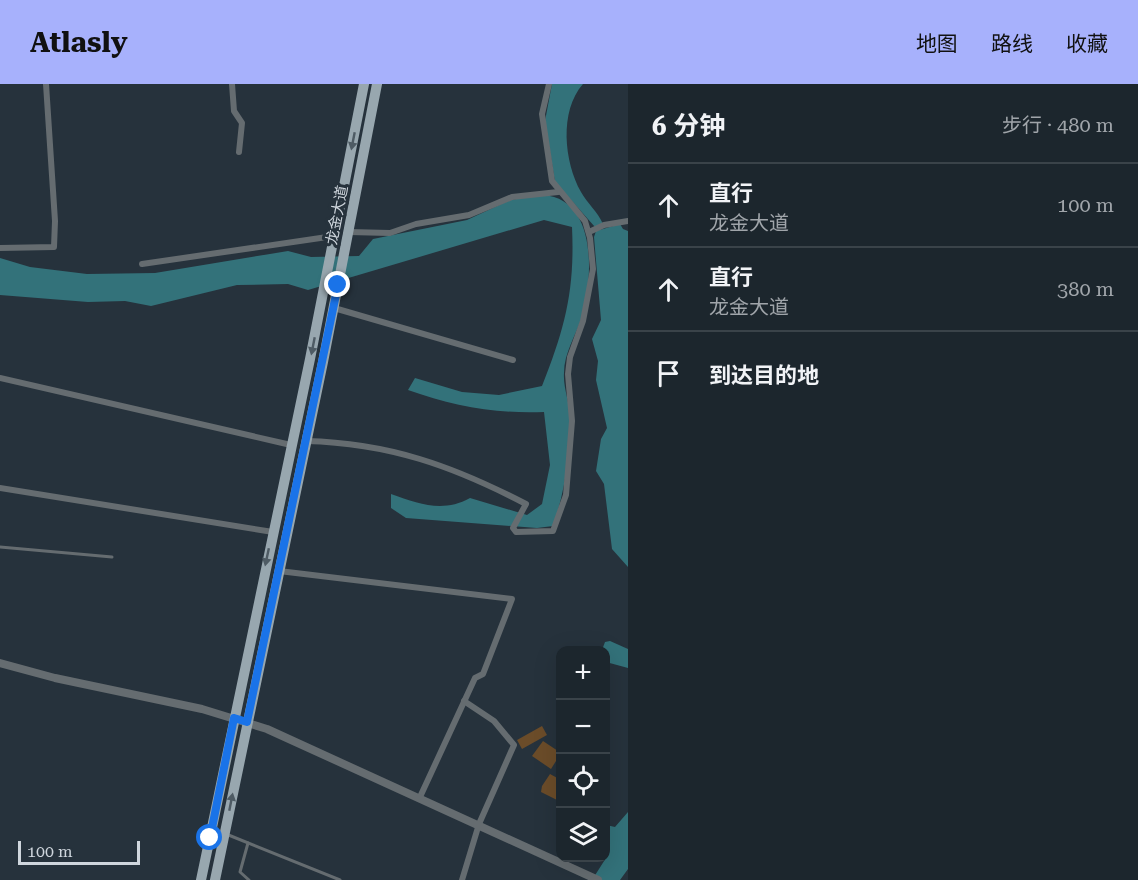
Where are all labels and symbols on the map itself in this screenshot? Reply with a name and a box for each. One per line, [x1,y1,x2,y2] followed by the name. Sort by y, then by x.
[348,132,357,151] one-way arrow
[322,184,352,246] street label: 龙金大道
[324,271,350,297] route end
[308,336,317,355] one-way arrow
[262,548,272,566] one-way arrow
[227,792,236,811] one-way arrow
[196,824,222,850] route start
[18,838,140,866] scale bar

